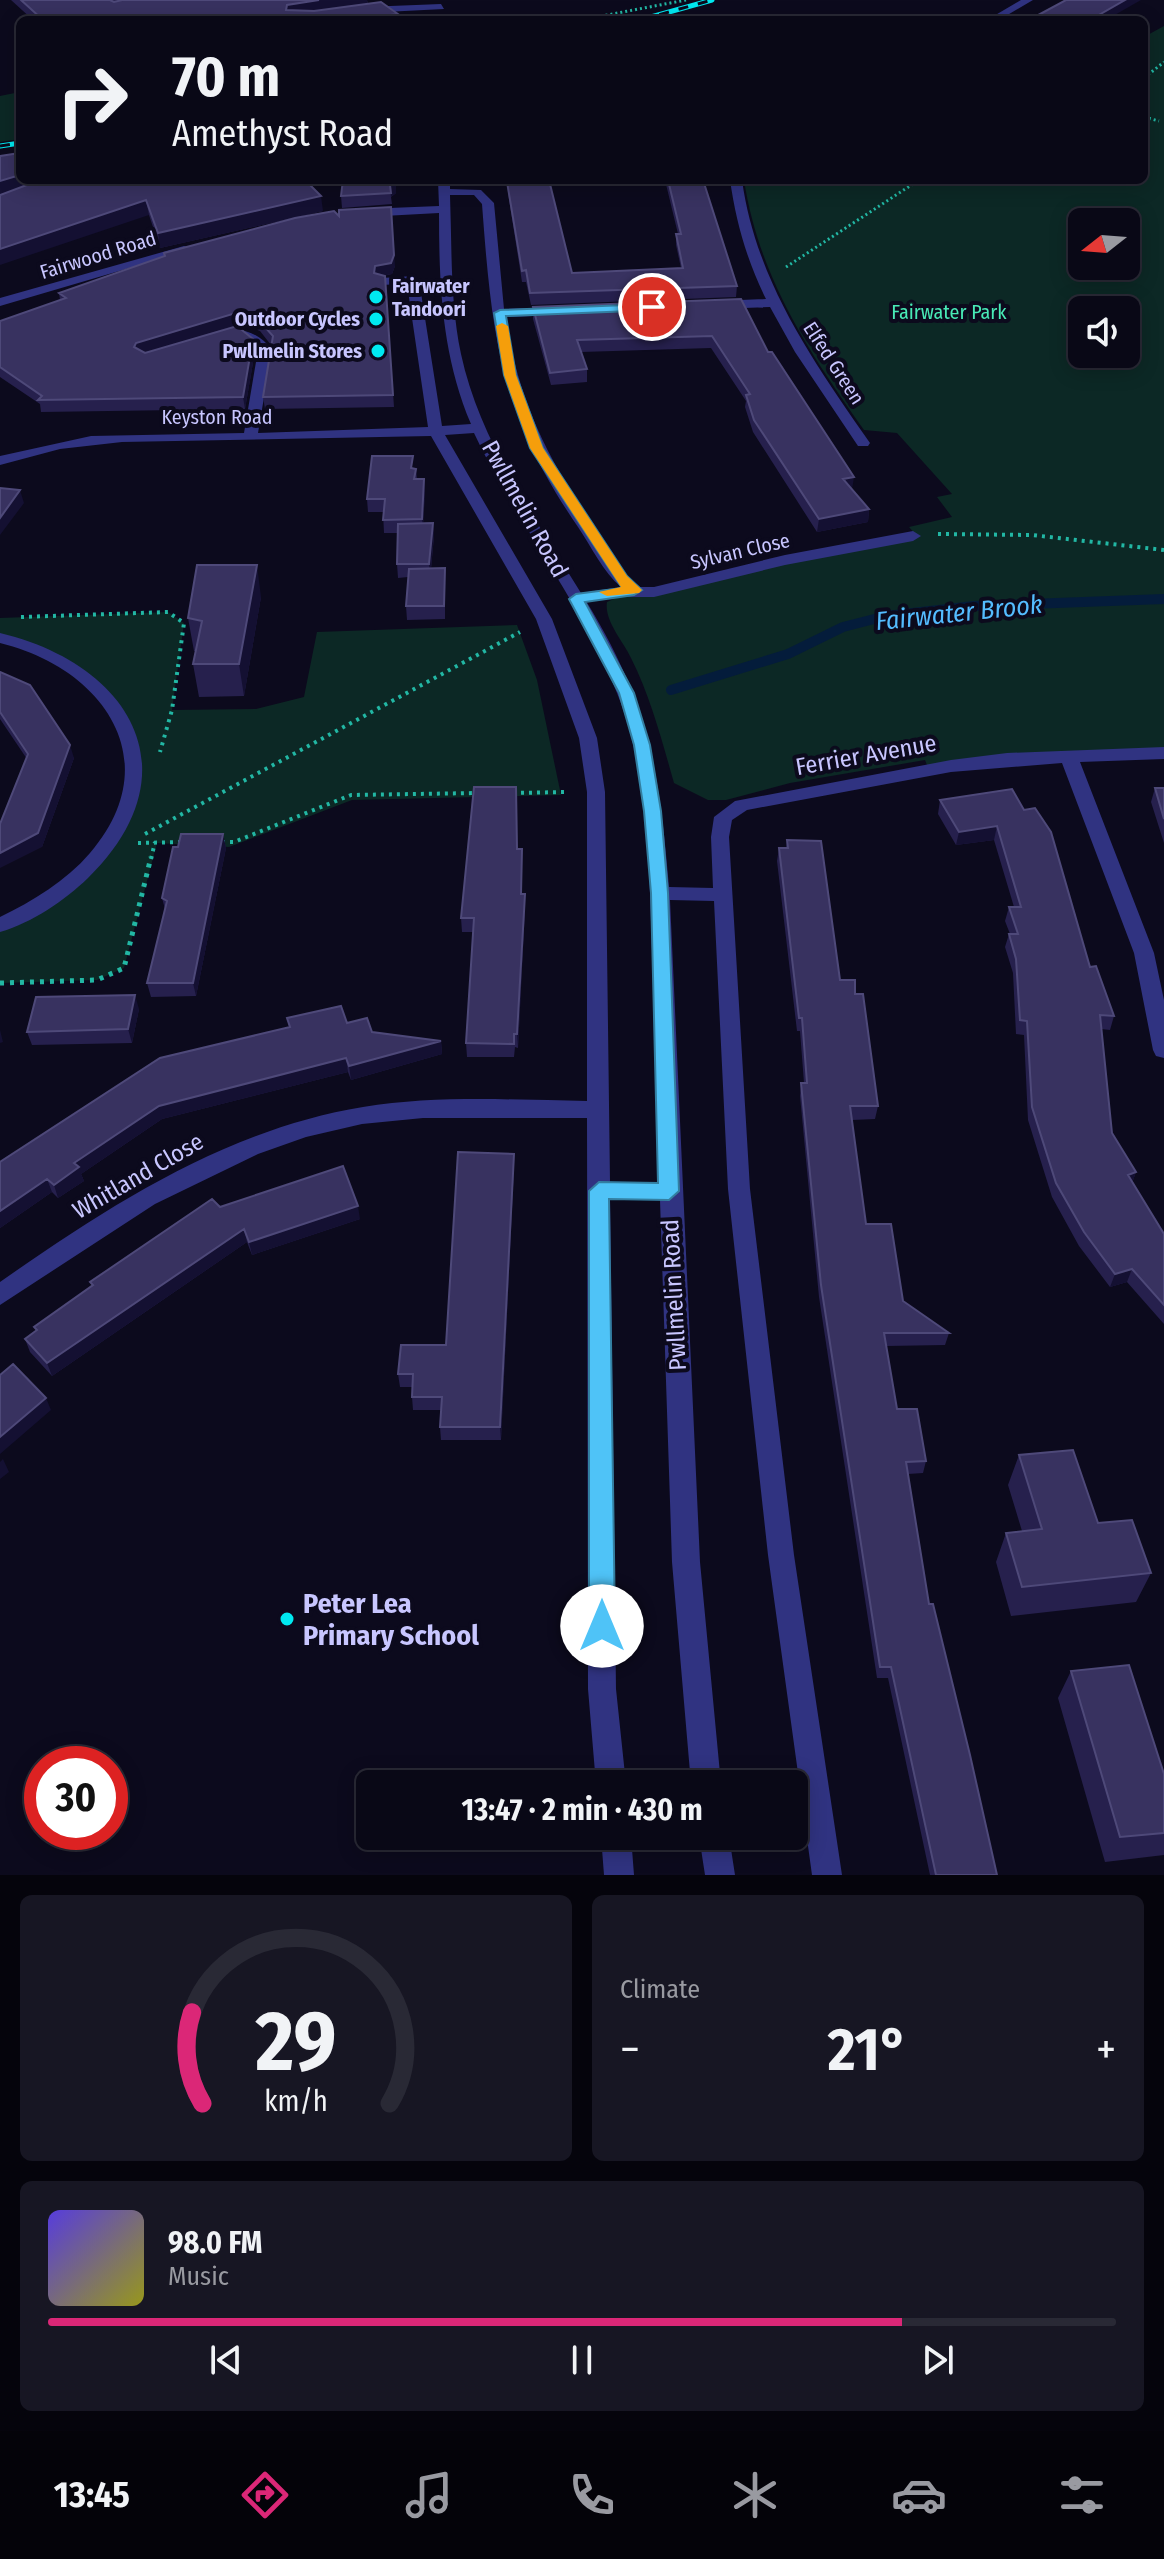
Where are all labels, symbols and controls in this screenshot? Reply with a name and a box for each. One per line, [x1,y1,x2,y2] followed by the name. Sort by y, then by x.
[172,44,280,111] text: 70 m
[40,48,144,152] icon: right
[172,112,393,156] text: Amethyst Road
[1068,208,1140,280] north arrow
[1068,208,1140,368] map controls
[37,226,159,284] street label: Fairwood Road
[618,273,686,341] pin
[392,274,470,321] place label: Fairwater Tandoori
[630,285,674,329] icon: arrive
[367,288,385,306] marker: Fairwater Tandoori
[1068,296,1140,368] button: sound
[891,300,1007,324] park label: Fairwater Park
[235,307,360,331] place label: Outdoor Cycles
[367,310,385,328] marker: Outdoor Cycles
[798,317,870,409] street label: Elfed Green
[222,339,362,363] place label: Pwllmelin Stores
[369,342,387,360] marker: Pwllmelin Stores
[162,405,272,429] street label: Keyston Road
[476,436,574,582] street label: Pwllmelin Road
[688,528,792,574] street label: Sylvan Close
[874,589,1044,637] water label: Fairwater Brook
[793,729,939,781] street label: Ferrier Avenue
[68,1127,208,1225] street label: Whitland Close
[656,1219,692,1371] street label: Pwllmelin Road
[560,1584,644,1668] position arrow
[303,1587,479,1652] place label: Peter Lea Primary School
[278,1610,296,1628] marker: Peter Lea Primary School
[24,1746,128,1850] speed limit sign: 30
[461,1792,703,1828] text: 13:47 · 2 min · 430 m
[620,1974,700,2005] text: Climate
[254,1992,337,2092] text: 29
[828,2014,908,2086] text: 21°
[620,2023,640,2076] text: −
[1096,2023,1116,2076] text: +
[264,2084,328,2119] text: km/h
[168,2225,262,2261] text: 98.0 FM
[168,2261,229,2292] text: Music
[204,2338,248,2382] icon: previous
[560,2338,604,2382] icon: pause
[916,2338,960,2382] icon: next
[237,2467,293,2523] icon: directions
[401,2467,457,2523] icon: music
[564,2467,620,2523] icon: phone
[727,2467,783,2523] icon: climate
[891,2467,947,2523] icon: car
[1054,2467,1110,2523] icon: filters
[54,2473,130,2517] text: 13:45

